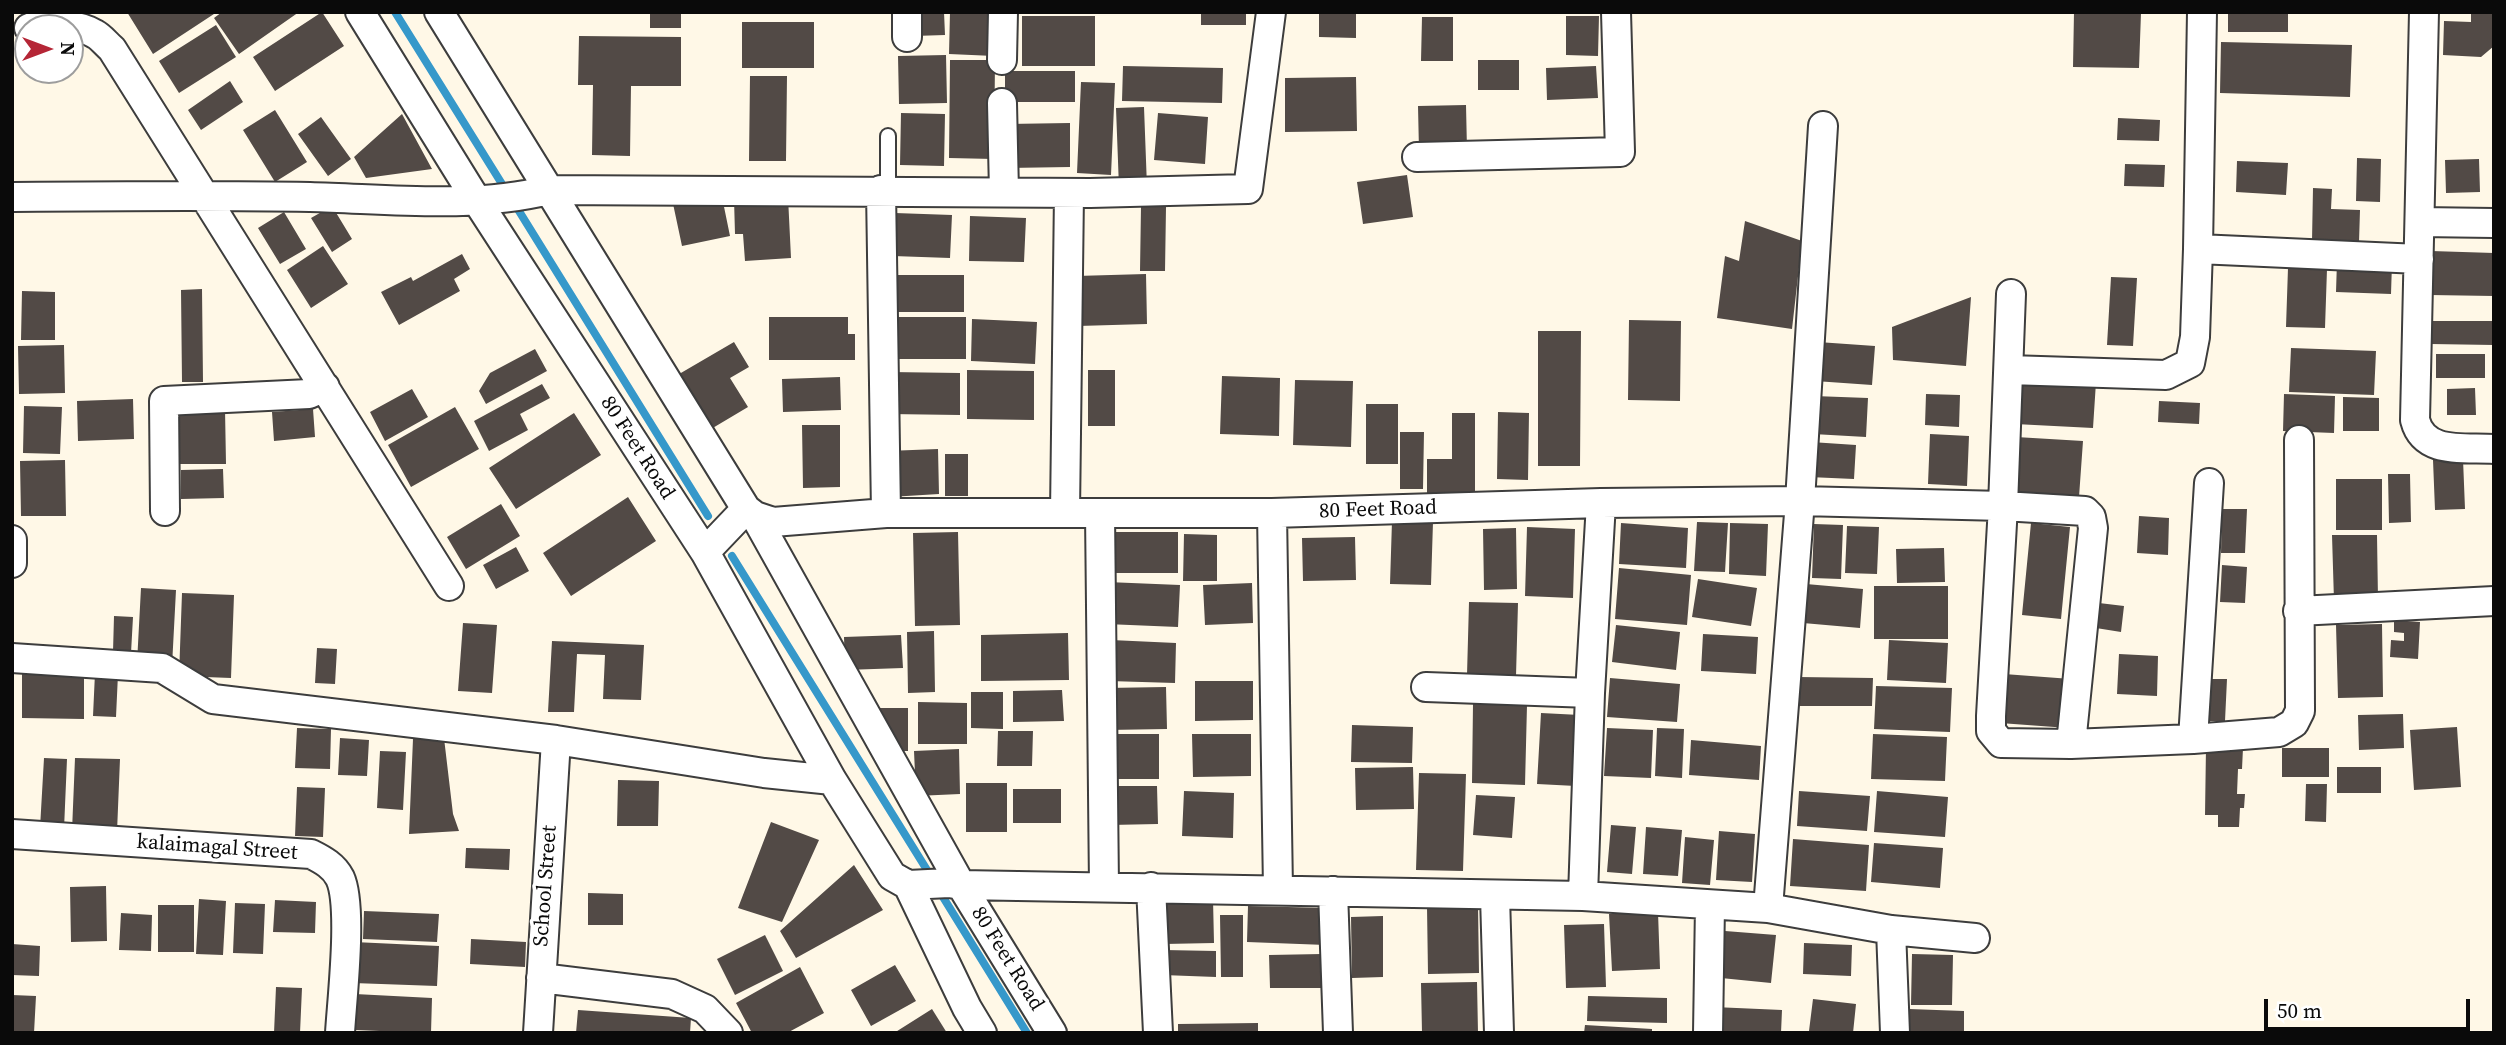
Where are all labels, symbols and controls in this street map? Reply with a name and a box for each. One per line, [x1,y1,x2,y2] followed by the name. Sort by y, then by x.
[14,14,84,84] north arrow
[55,42,81,56] text: N
[594,392,680,504] street label: 80 Feet Road
[1319,495,1437,525] street label: 80 Feet Road
[529,824,563,948] street label: School Street
[136,830,298,866] street label: kalaimagal Street
[965,902,1049,1016] street label: 80 Feet Road
[2268,986,2474,1030] scale bar
[2277,996,2322,1025] text: 50 m

